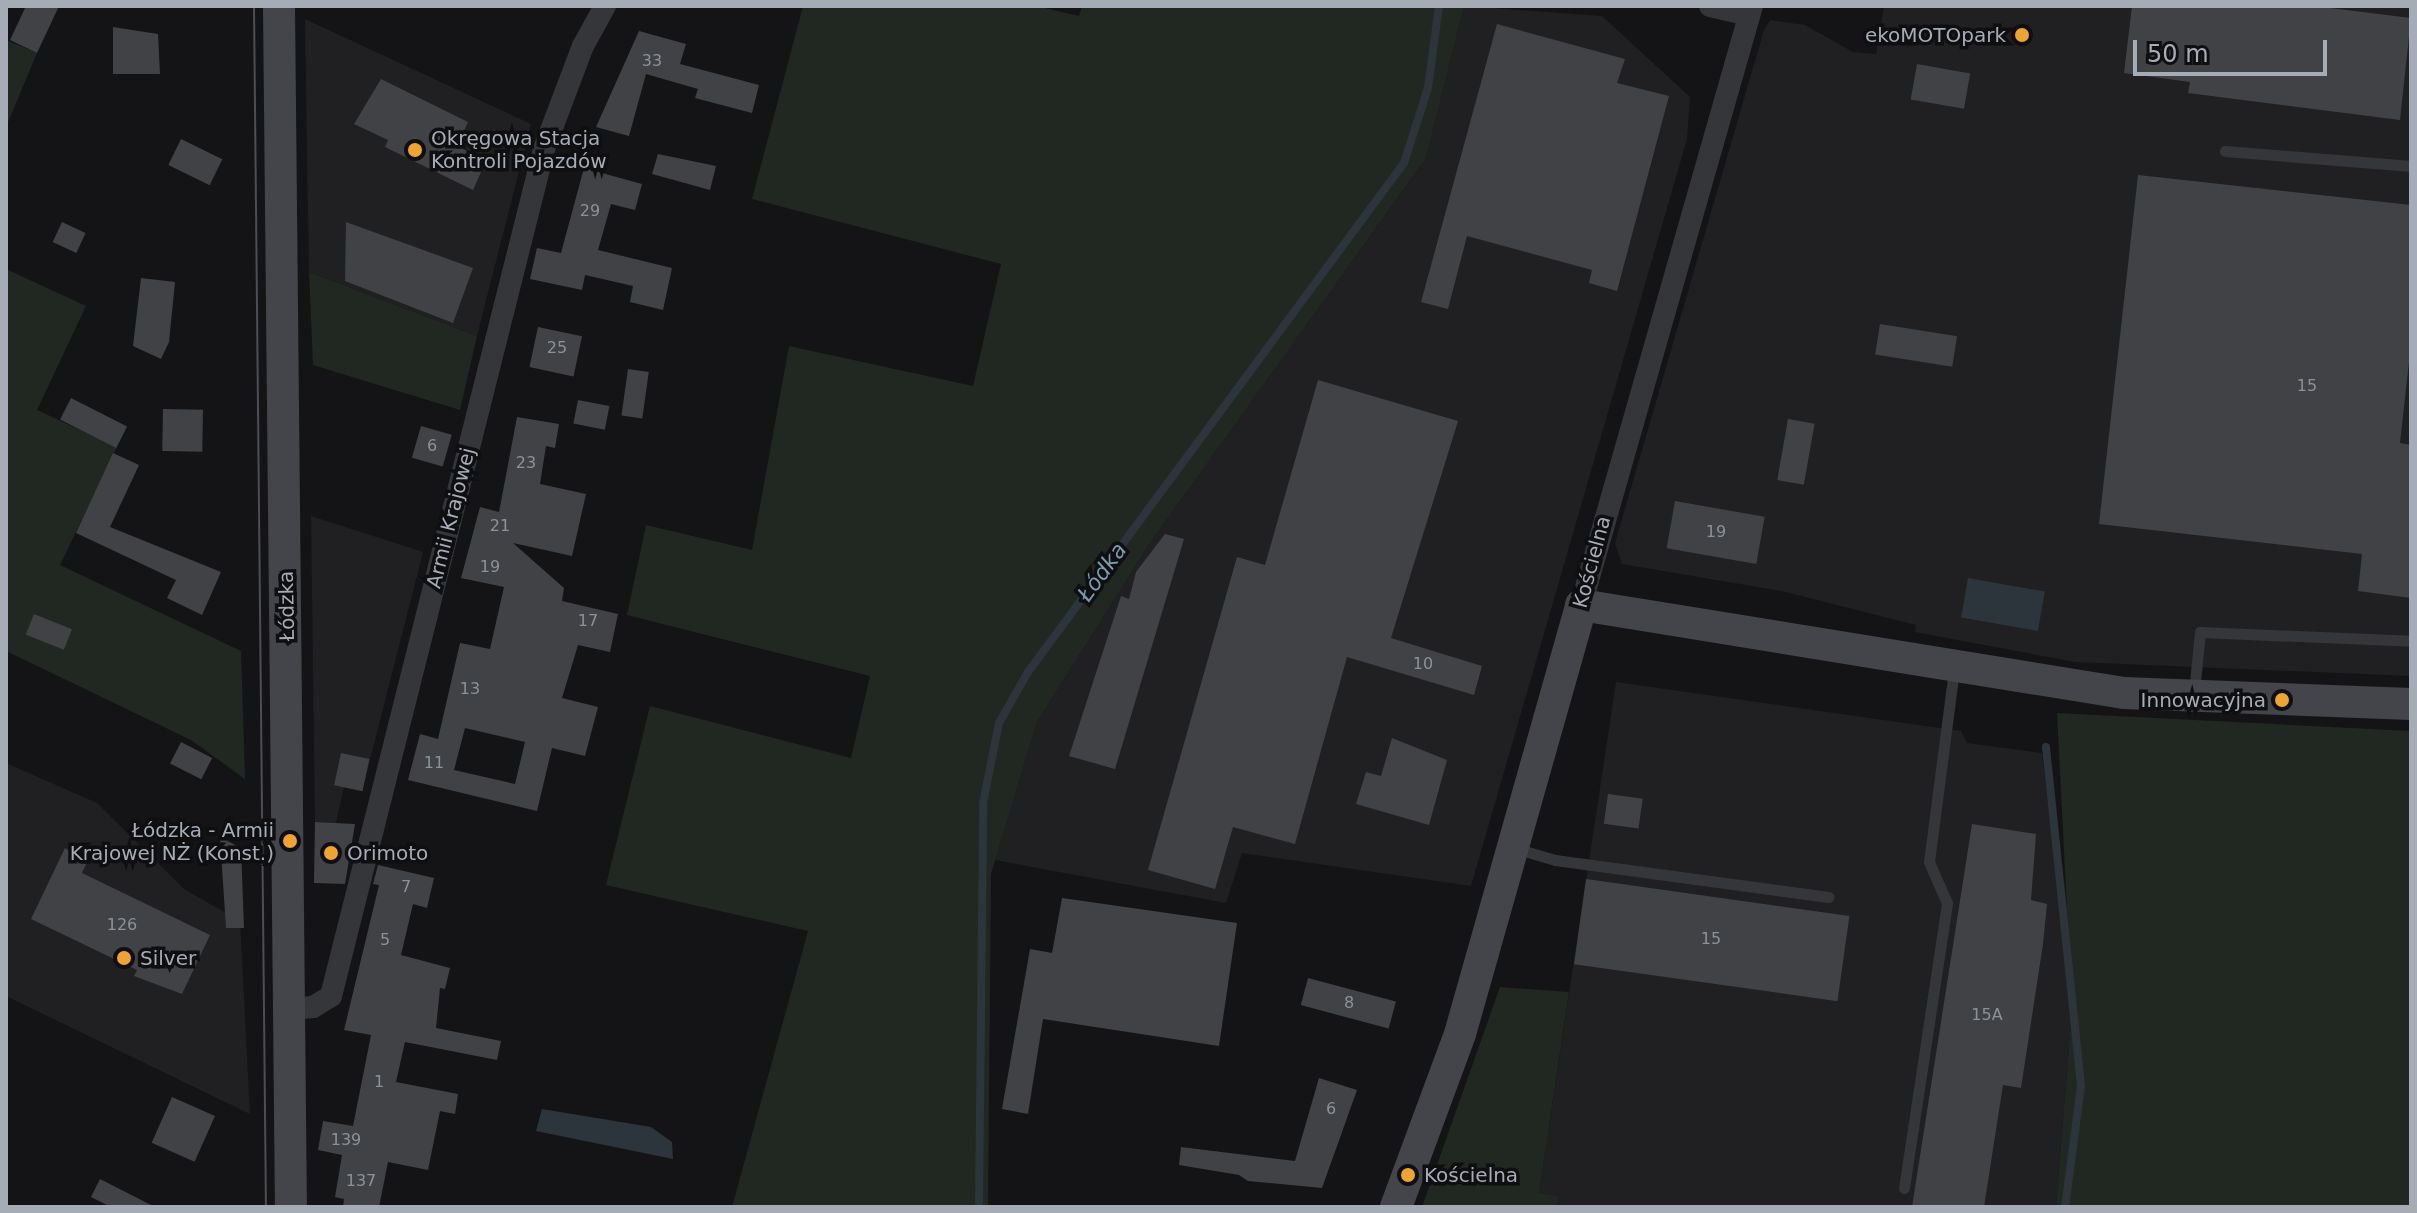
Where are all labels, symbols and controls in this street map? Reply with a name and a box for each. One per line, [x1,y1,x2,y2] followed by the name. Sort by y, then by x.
[1865,23,2006,47] place label: ekoMOTOpark
[2137,24,2331,74] scale bar
[2013,26,2031,44] marker: ekoMOTOpark
[2147,40,2209,68] text: 50 m
[642,51,662,71] house number: 33
[431,126,607,173] place label: Okręgowa Stacja Kontroli Pojazdów
[406,141,424,159] marker: Okręgowa Stacja Kontroli Pojazdów
[580,201,600,221] house number: 29
[547,338,567,358] house number: 25
[2297,376,2317,396] house number: 15
[427,436,437,456] house number: 6
[422,445,480,591] street label: Armii Krajowej
[516,453,536,473] house number: 23
[1568,513,1616,611] street label: Kościelna
[490,516,510,536] house number: 21
[1706,522,1726,542] house number: 19
[1072,538,1132,606] water label: Łódka
[480,557,500,577] house number: 19
[274,571,300,641] street label: Łódzka
[578,611,598,631] house number: 17
[1413,654,1433,674] house number: 10
[460,679,480,699] house number: 13
[2141,688,2266,712] place label: Innowacyjna
[2273,691,2291,709] marker: Innowacyjna
[424,753,444,773] house number: 11
[70,818,274,865] place label: Łódzka - Armii Krajowej NŻ (Konst.)
[281,832,299,850] marker: Łódzka - Armii Krajowej NŻ (Konst.)
[347,841,428,865] place label: Orimoto
[322,844,340,862] marker: Orimoto
[401,877,411,897] house number: 7
[107,915,137,935] house number: 126
[1701,929,1721,949] house number: 15
[380,930,390,950] house number: 5
[140,946,196,970] place label: Silver
[115,949,133,967] marker: Silver
[1344,993,1354,1013] house number: 8
[1971,1005,2003,1025] house number: 15A
[374,1072,384,1092] house number: 1
[1326,1099,1336,1119] house number: 6
[331,1130,361,1150] house number: 139
[1424,1163,1518,1187] place label: Kościelna
[1399,1166,1417,1184] marker: Kościelna
[346,1171,376,1191] house number: 137

